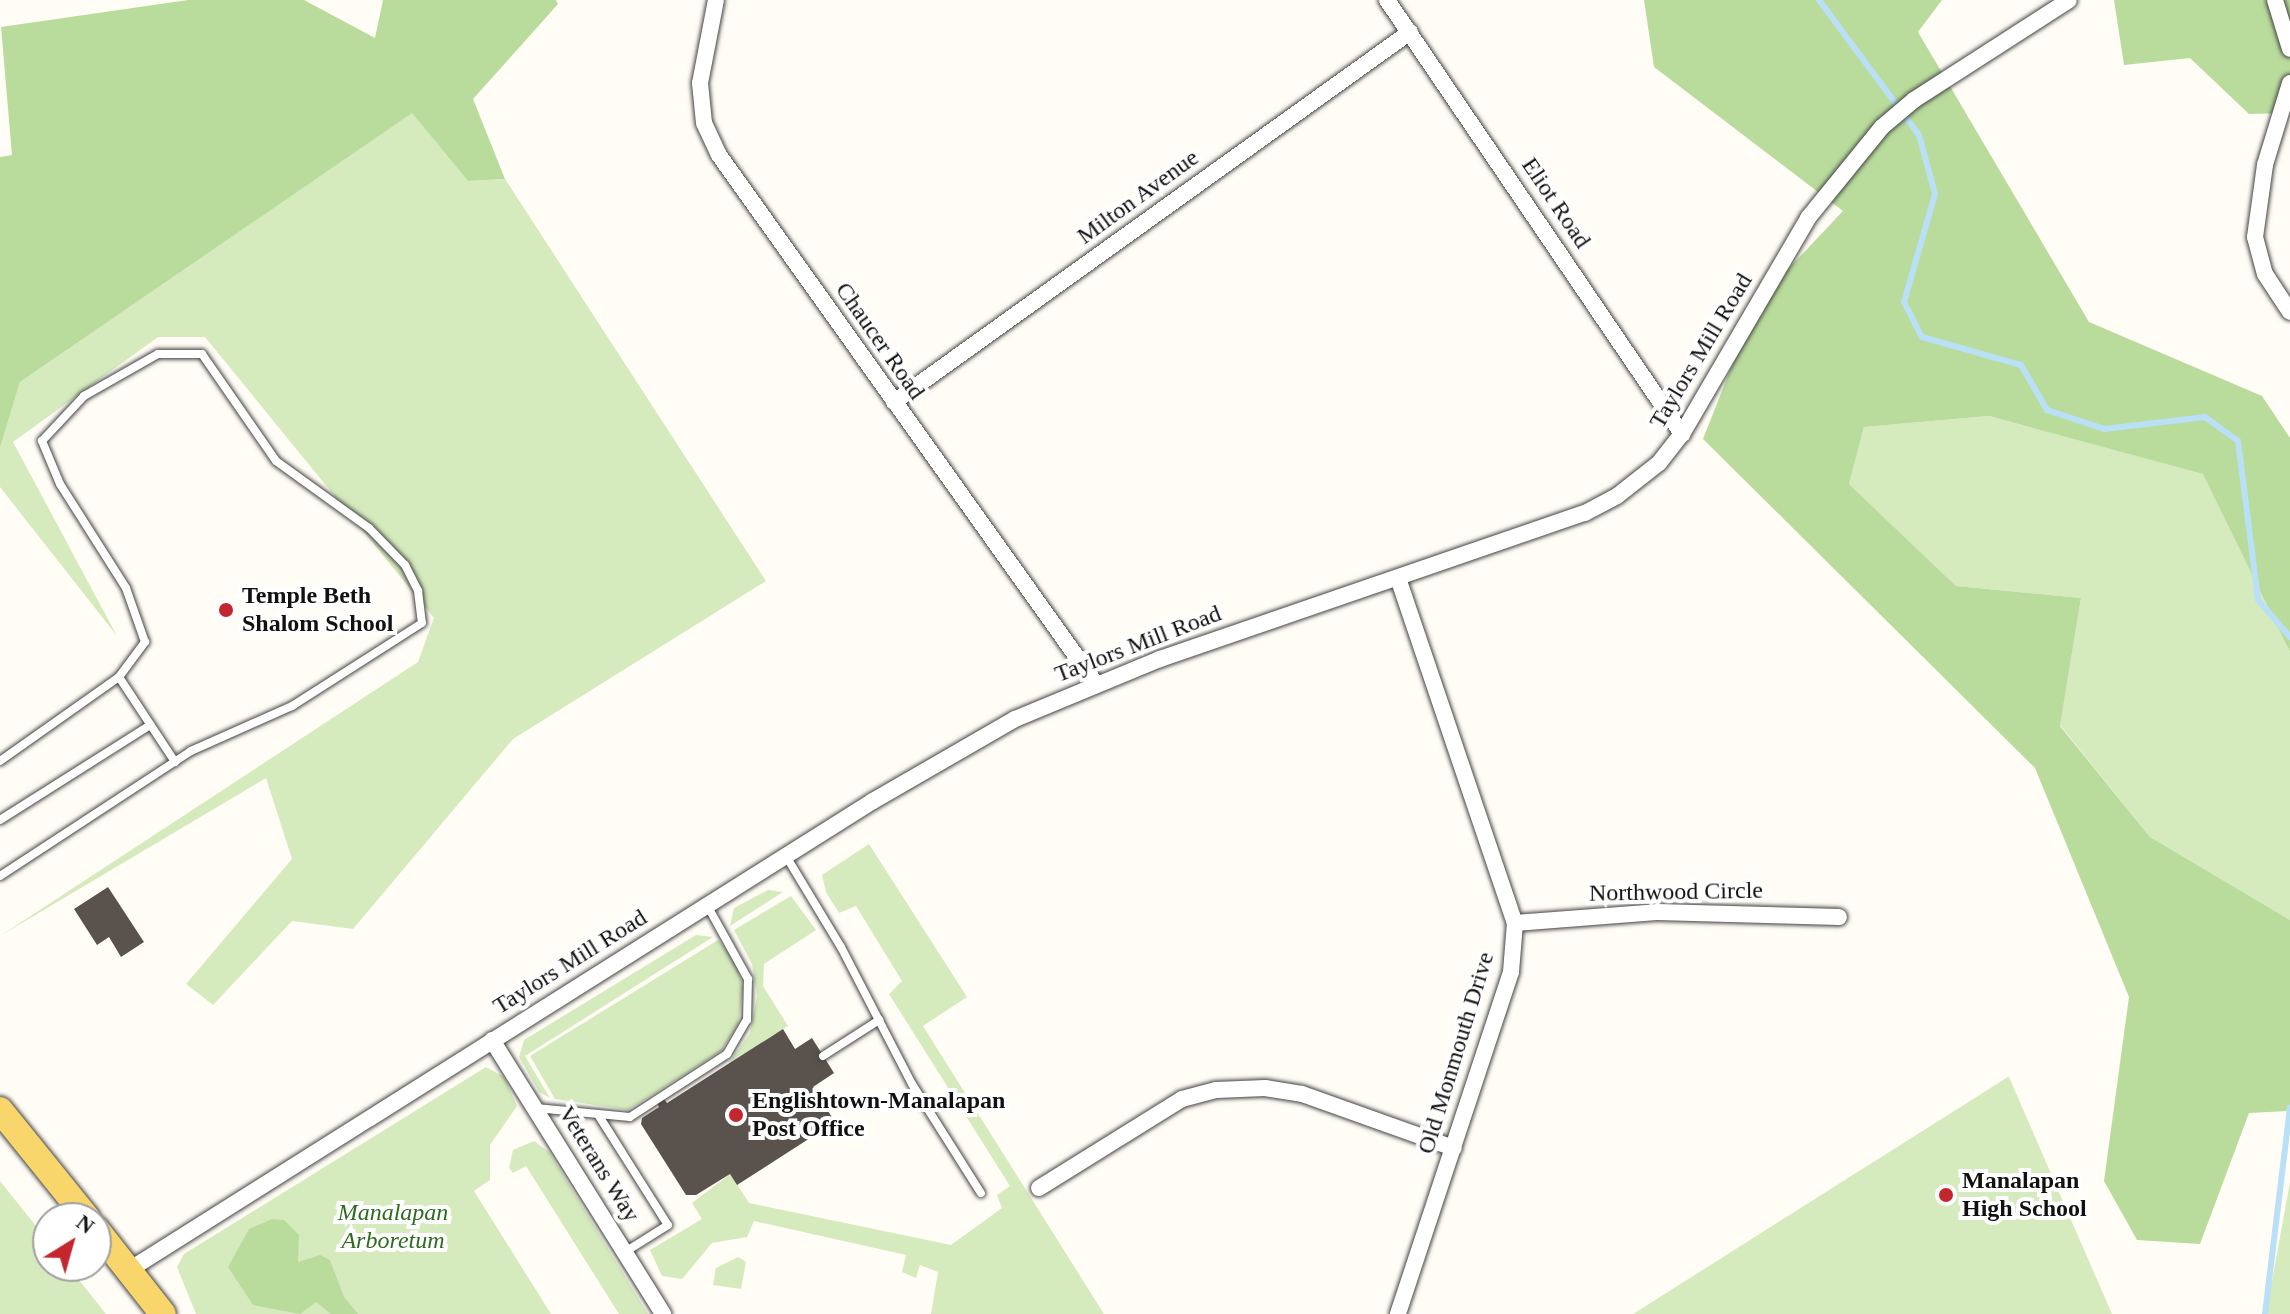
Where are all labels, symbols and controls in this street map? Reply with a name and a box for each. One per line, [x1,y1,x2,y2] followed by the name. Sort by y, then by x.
[1071,143,1205,251] street label: Milton Avenue
[1515,152,1597,254] street label: Eliot Road
[1643,268,1759,434] street label: Taylors Mill Road
[829,277,931,405] street label: Chaucer Road
[242,582,393,638] place label: Temple Beth Shalom School
[1051,599,1225,689] street label: Taylors Mill Road
[217,601,235,619] marker: Temple Beth Shalom School
[1589,876,1763,908] street label: Northwood Circle
[488,903,652,1021] street label: Taylors Mill Road
[1412,949,1500,1157] street label: Old Monmouth Drive
[752,1087,1005,1143] place label: Englishtown-Manalapan Post Office
[552,1100,646,1228] street label: Veterans Way
[727,1106,745,1124] marker: Englishtown-Manalapan Post Office
[1962,1167,2087,1223] place label: Manalapan High School
[1937,1186,1955,1204] marker: Manalapan High School
[338,1199,448,1255] park label: Manalapan Arboretum
[32,1202,112,1282] north arrow
[72,1209,99,1239] text: N

